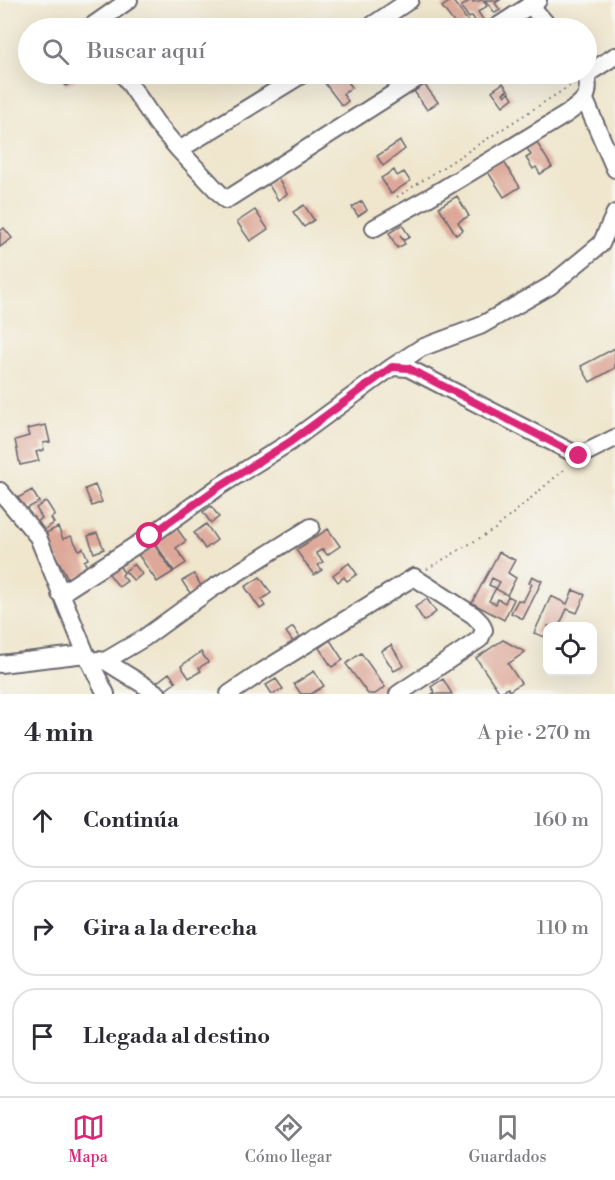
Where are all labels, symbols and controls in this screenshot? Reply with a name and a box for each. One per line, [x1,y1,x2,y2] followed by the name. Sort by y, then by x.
[18,18,597,84] search box
[39,35,72,68] icon: search
[87,38,205,65] text: Buscar aquí
[565,442,591,468] route end
[136,522,162,548] route start
[543,622,597,676] map controls
[543,622,597,676] button: locate
[24,717,94,749] text: 4 min
[478,721,591,746] text: A pie · 270 m
[26,804,59,837] icon: ahead
[83,807,179,834] text: Continúa
[534,808,589,833] text: 160 m
[26,912,59,945] icon: right
[83,915,257,942] text: Gira a la derecha
[537,916,589,941] text: 110 m
[26,1020,59,1053] icon: arrive
[83,1023,270,1050] text: Llegada al destino
[68,1111,108,1167] tab: Mapa
[245,1111,332,1167] tab: Cómo llegar
[469,1111,547,1167] tab: Guardados

